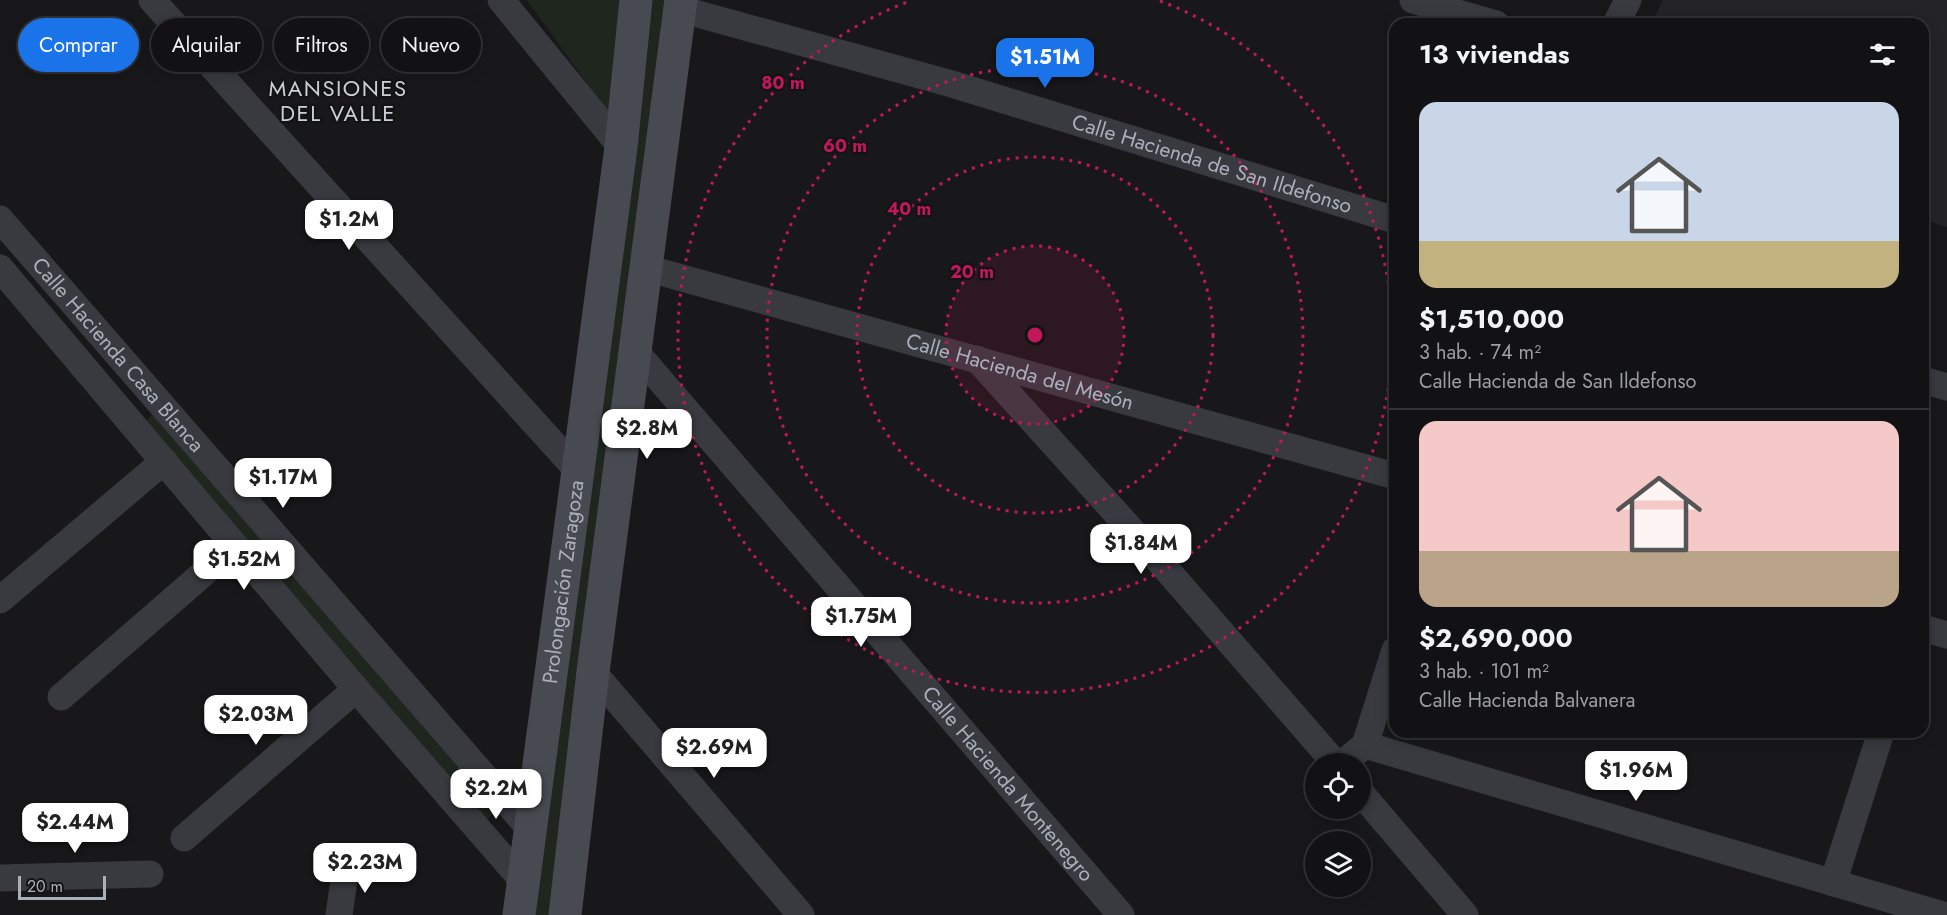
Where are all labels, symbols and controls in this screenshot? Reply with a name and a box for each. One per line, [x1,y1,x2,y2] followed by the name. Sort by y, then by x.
[18,18,139,72] chip: Comprar
[151,18,262,72] chip: Alquilar
[274,18,369,72] chip: Filtros
[381,18,481,72] chip: Nuevo
[1419,35,1570,73] text: 13 viviendas
[996,38,1094,89] pin: $1.51M
[1866,38,1899,71] icon: filters
[1010,43,1080,72] text: $1.51M
[761,70,805,96] text: 80 m
[269,72,407,129] district label: MANSIONES DEL VALLE
[1068,107,1356,221] street label: Calle Hacienda de San Ildefonso
[823,133,867,159] text: 60 m
[1605,141,1713,249] icon: home
[887,196,931,222] text: 40 m
[307,200,391,251] pin: $1.2M
[319,205,379,234] text: $1.2M
[25,251,211,459] street label: Calle Hacienda Casa Blanca
[950,259,994,285] text: 20 m
[1419,300,1564,338] text: $1,510,000
[1025,325,1045,345] centre of rings
[903,326,1137,418] street label: Calle Hacienda del Mesón
[1419,338,1541,367] text: 3 hab. · 74 m²
[1419,367,1696,396] text: Calle Hacienda de San Ildefonso
[605,409,689,460] pin: $2.8M
[616,414,678,443] text: $2.8M
[234,458,332,509] pin: $1.17M
[1605,460,1713,568] icon: home
[248,463,318,492] text: $1.17M
[535,478,592,686] street label: Prolongación Zaragoza
[1092,524,1190,575] pin: $1.84M
[1104,529,1178,558] text: $1.84M
[195,540,293,591] pin: $1.52M
[208,545,280,574] text: $1.52M
[812,597,910,648] pin: $1.75M
[825,602,897,631] text: $1.75M
[1419,619,1573,657] text: $2,690,000
[1419,657,1549,686] text: 3 hab. · 101 m²
[915,679,1101,888] street label: Calle Hacienda Montenegro
[1419,686,1635,715] text: Calle Hacienda Balvanera
[207,695,305,746] pin: $2.03M
[218,700,294,729] text: $2.03M
[665,728,763,779] pin: $2.69M
[676,733,752,762] text: $2.69M
[1587,751,1685,802] pin: $1.96M
[1305,753,1371,897] map controls
[1305,753,1371,819] button: locate
[1599,756,1673,785] text: $1.96M
[454,769,538,820] pin: $2.2M
[465,774,527,803] text: $2.2M
[26,803,124,854] pin: $2.44M
[36,808,114,837] text: $2.44M
[1305,831,1371,897] button: layers
[316,843,414,894] pin: $2.23M
[327,848,403,877] text: $2.23M
[18,873,106,900] scale bar
[27,875,63,898] text: 20 m

